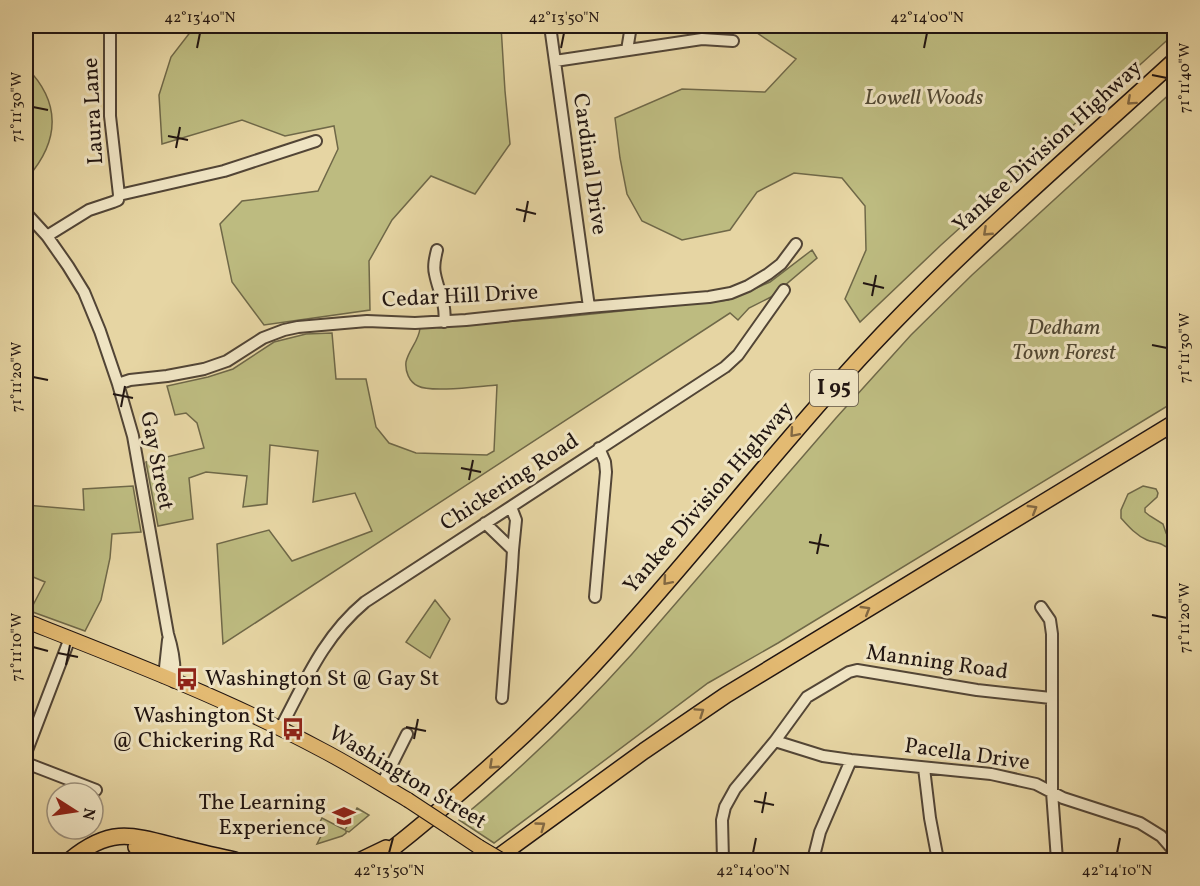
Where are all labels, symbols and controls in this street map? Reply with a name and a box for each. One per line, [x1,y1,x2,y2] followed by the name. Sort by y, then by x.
[164,8,236,29] text: 42°13'40"N
[529,8,599,29] text: 42°13'50"N
[890,8,964,29] text: 42°14'00"N
[1175,43,1196,113] text: 71°11'40"W
[946,53,1150,241] street label: Yankee Division Highway
[76,57,112,165] street label: Laura Lane
[7,72,28,142] text: 71°11'30"W
[865,83,983,114] park label: Lowell Woods
[564,91,614,237] street label: Cardinal Drive
[1127,94,1138,105] one-way arrow
[983,225,994,236] one-way arrow
[381,277,539,317] street label: Cedar Hill Drive
[1012,313,1117,369] park label: Dedham Town Forest
[1175,313,1196,383] text: 71°11'30"W
[7,342,28,412] text: 71°11'20"W
[810,370,858,406] road number: I 95
[617,395,801,601] street label: Yankee Division Highway
[131,409,181,513] street label: Gay Street
[435,426,585,540] street label: Chickering Road
[790,426,801,437] one-way arrow
[1027,505,1037,517] one-way arrow
[663,574,674,585] one-way arrow
[1175,583,1196,653] text: 71°11'20"W
[860,606,870,618] one-way arrow
[7,613,28,681] text: 71°11'10"W
[864,638,1010,688] street label: Manning Road
[205,664,440,695] place label: Washington St @ Gay St
[174,666,200,692] bus stop icon: Washington St @ Gay St
[112,701,275,757] place label: Washington St @ Chickering Rd
[693,708,704,719] one-way arrow
[280,716,306,742] bus stop icon: Washington St @ Chickering Rd
[322,719,492,838] street label: Washington Street
[902,731,1032,779] street label: Pacella Drive
[489,757,500,768] one-way arrow
[45,781,105,841] north arrow
[199,788,326,844] place label: The Learning Experience
[331,803,357,829] school or university icon: The Learning Experience
[76,806,100,822] text: N
[535,822,546,833] one-way arrow
[354,861,424,882] text: 42°13'50"N
[716,861,790,882] text: 42°14'00"N
[1082,861,1152,882] text: 42°14'10"N

